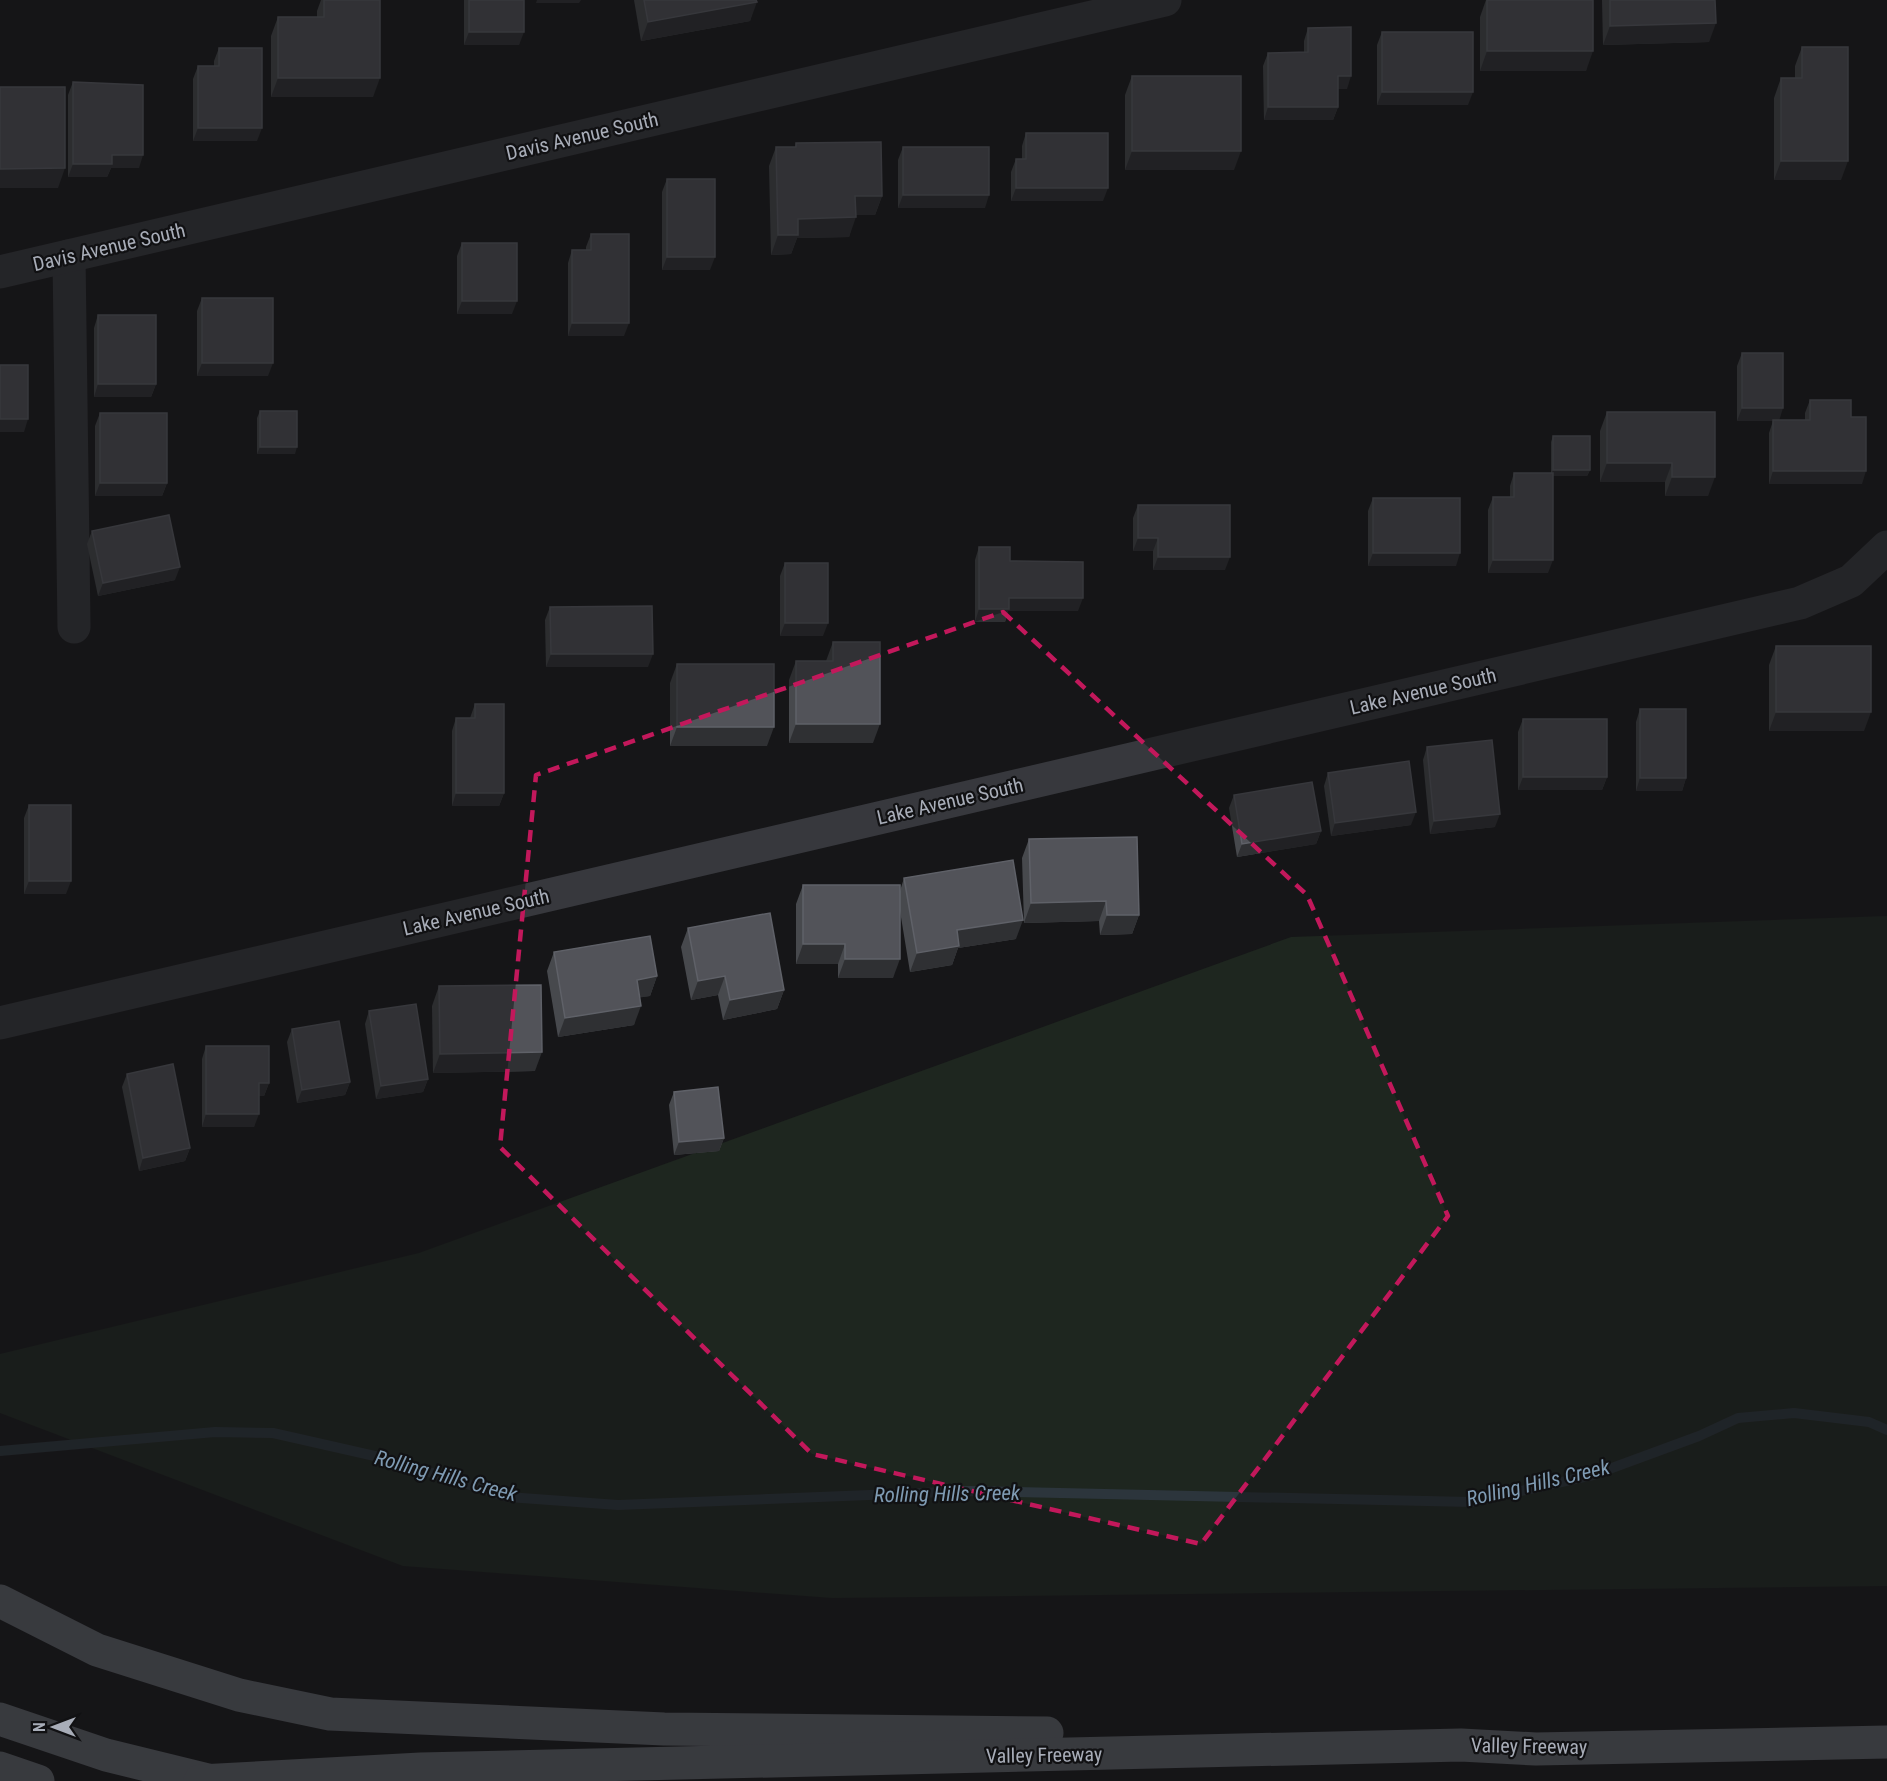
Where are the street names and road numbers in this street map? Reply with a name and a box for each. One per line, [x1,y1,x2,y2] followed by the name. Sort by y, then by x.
[504,107,660,165] street label: Davis Avenue South
[31,218,187,276] street label: Davis Avenue South
[1347,662,1499,720] street label: Lake Avenue South
[874,772,1026,830] street label: Lake Avenue South
[400,883,552,941] street label: Lake Avenue South
[1471,1733,1587,1759] street label: Valley Freeway
[986,1742,1102,1768] street label: Valley Freeway

